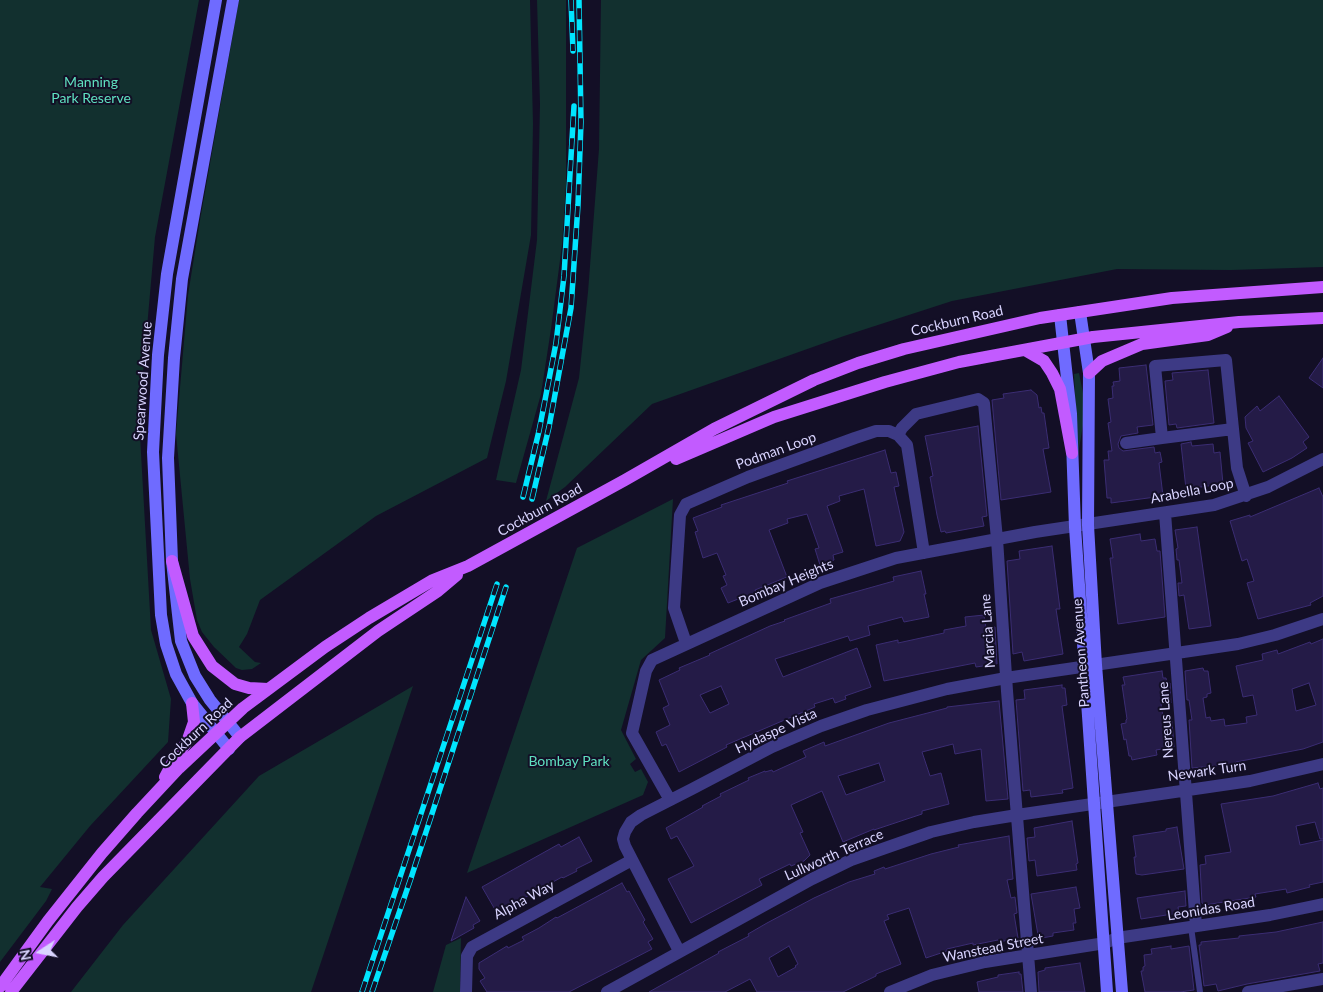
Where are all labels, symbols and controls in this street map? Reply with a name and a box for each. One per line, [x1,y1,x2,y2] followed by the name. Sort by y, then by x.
[51,74,131,106] park label: Manning Park Reserve
[909,302,1005,340] street label: Cockburn Road
[130,321,156,441] street label: Spearwood Avenue
[734,429,818,473] street label: Podman Loop
[1149,475,1235,507] street label: Arabella Loop
[495,480,585,540] street label: Cockburn Road
[736,556,836,610] street label: Bombay Heights
[977,593,999,669] street label: Marcia Lane
[1069,598,1093,708] street label: Pantheon Avenue
[1155,681,1177,759] street label: Nereus Lane
[156,695,236,771] street label: Cockburn Road
[733,705,819,757] street label: Hydaspe Vista
[528,753,610,769] park label: Bombay Park
[1167,757,1247,785] street label: Newark Turn
[782,826,886,884] street label: Lullworth Terrace
[491,877,557,923] street label: Alpha Way
[1166,894,1256,924] street label: Leonidas Road
[15,927,65,977] north arrow
[941,930,1045,966] street label: Wanstead Street
[15,948,34,962] text: N

